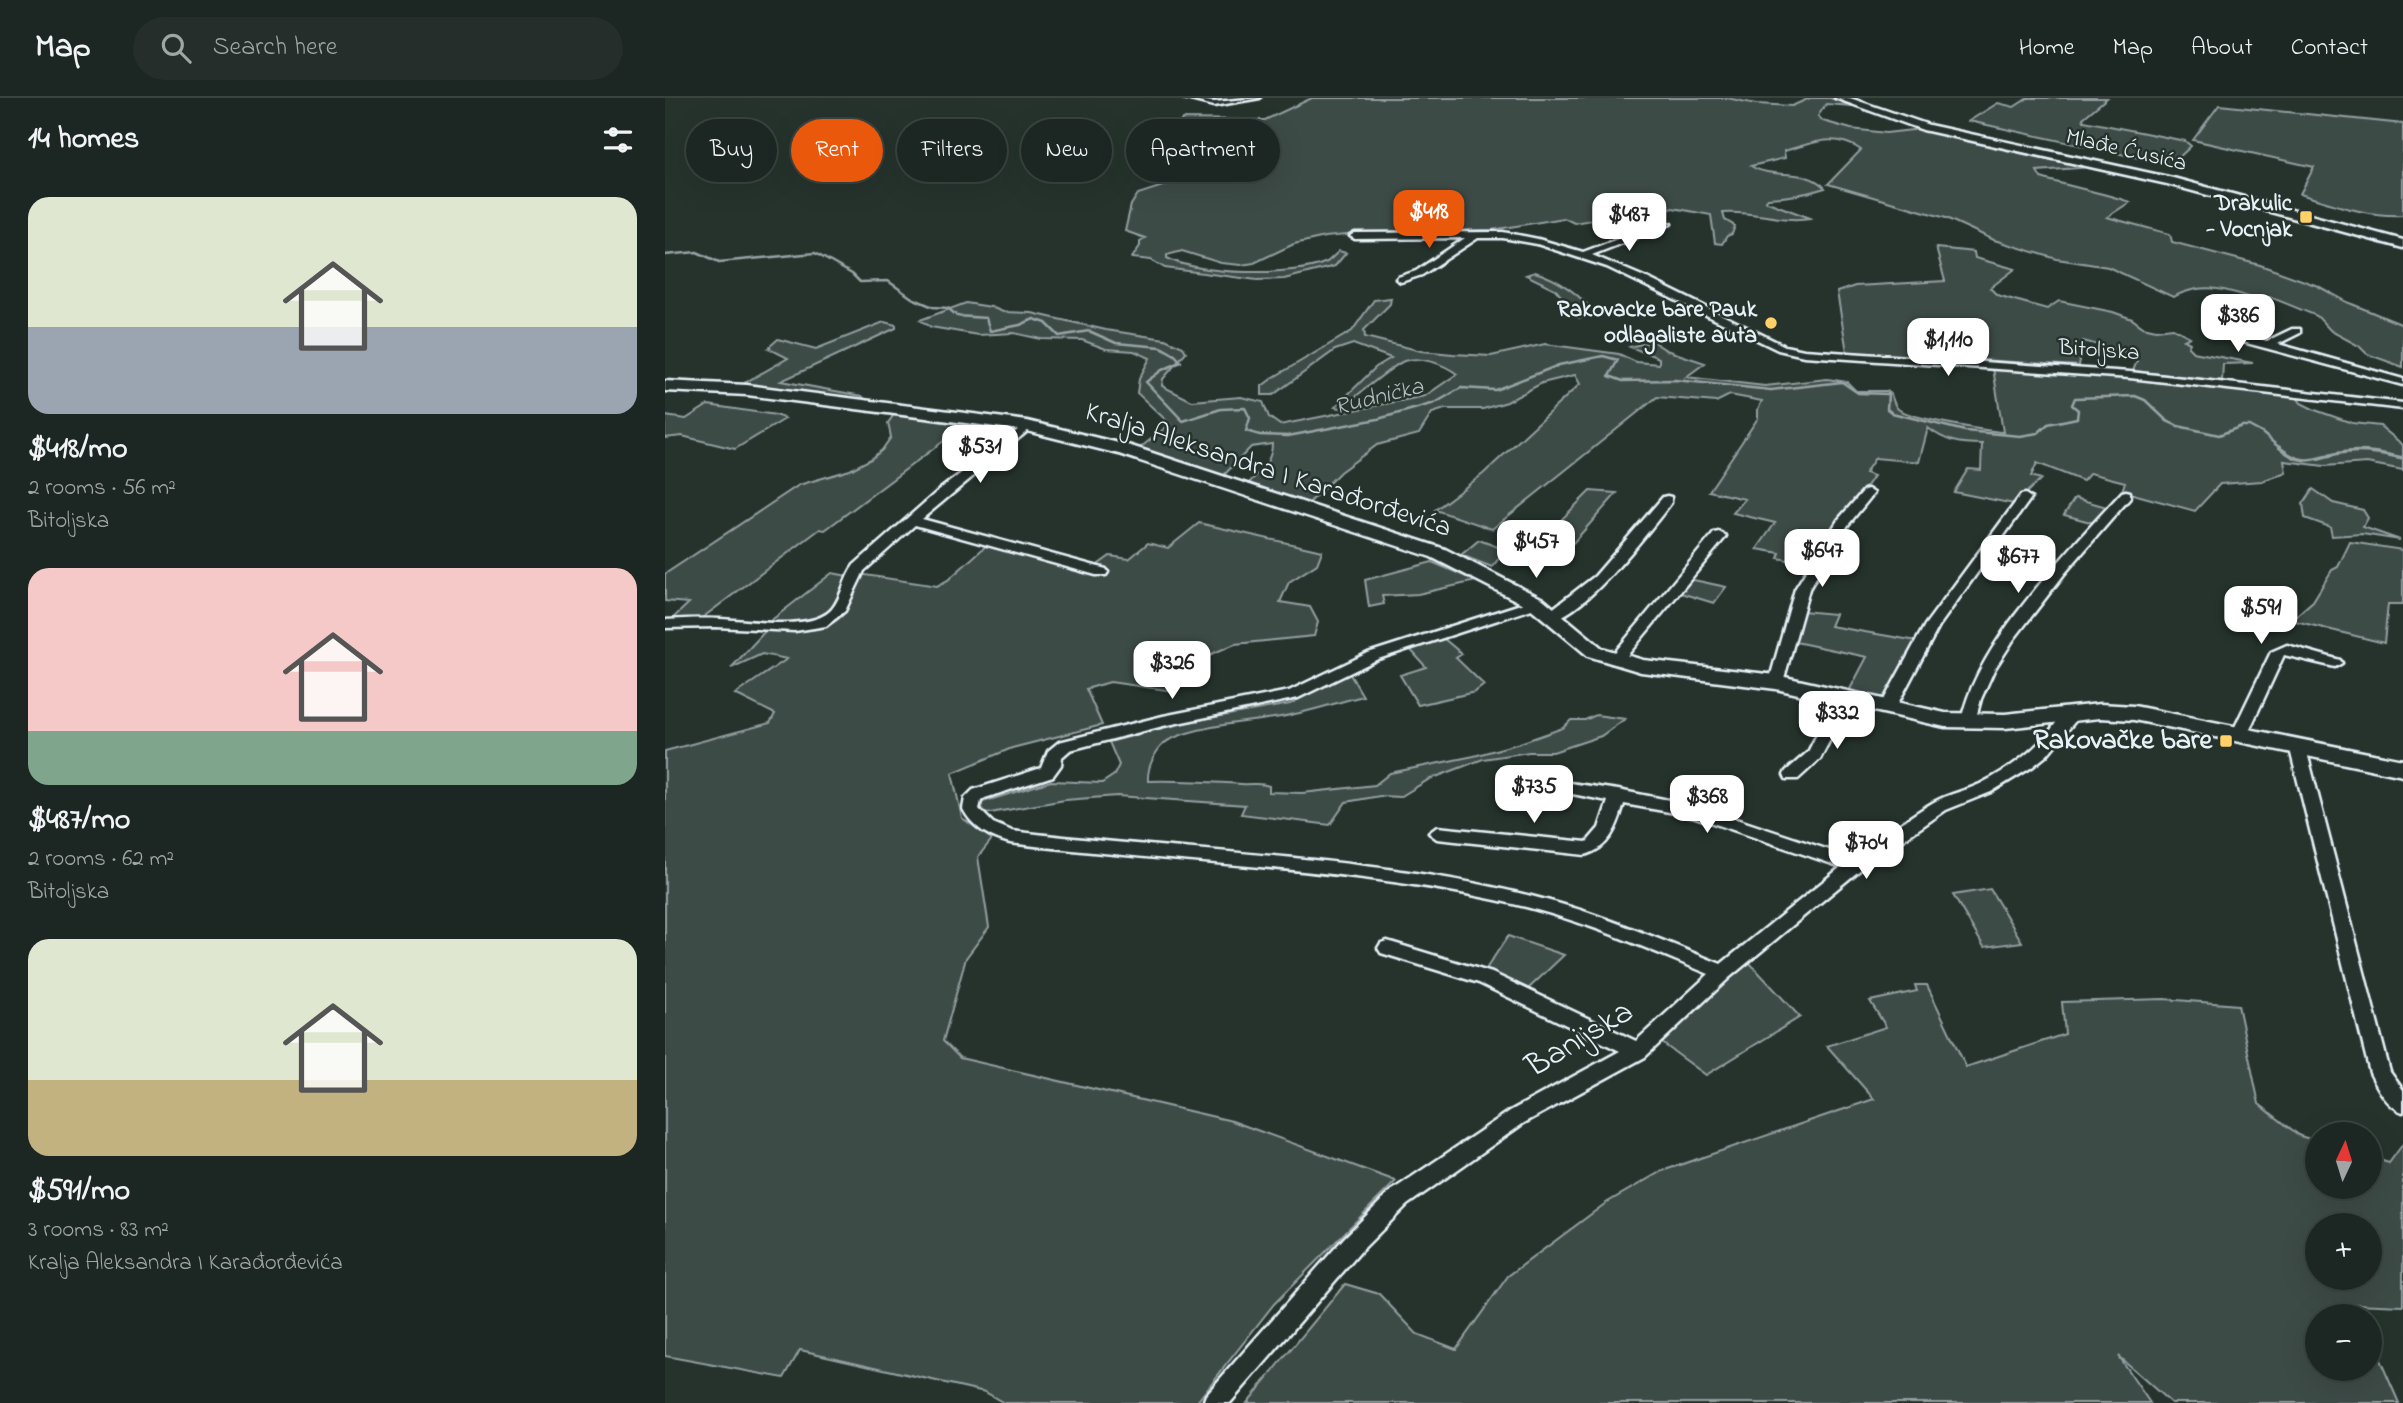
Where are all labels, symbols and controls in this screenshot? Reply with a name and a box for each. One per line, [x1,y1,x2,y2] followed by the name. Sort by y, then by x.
[133,17,623,80] search box
[35,24,91,72] text: Map
[157,29,195,67] icon: search
[213,29,337,67] text: Search here
[2019,31,2075,66] text: Home
[2113,31,2153,66] text: Map
[2191,31,2253,66] text: About
[2291,31,2368,66] text: Contact
[28,118,139,162] text: 14 homes
[686,119,777,182] chip: Buy
[791,119,883,182] chip: Rent
[897,119,1007,182] chip: Filters
[1021,119,1112,182] chip: New
[1126,119,1280,182] chip: Apartment
[599,121,637,159] icon: filters
[2062,121,2190,181] street label: Mlađe Ćusića
[2205,188,2293,247] place label: Drakulic - Vocnjak
[1388,190,1470,250] pin: $418
[1588,194,1670,253] pin: $487
[1409,196,1449,229] text: $418
[1608,199,1650,232] text: $487
[2298,209,2314,225] marker: Drakulic - Vocnjak
[270,243,396,369] icon: home
[1557,294,1758,355] place label: Rakovacke bare Pauk odlagaliste auta
[2197,294,2279,354] pin: $386
[2217,300,2259,333] text: $386
[1763,315,1779,331] marker: Rakovacke bare Pauk odlagaliste auta
[1891,318,2005,378] pin: $1,110
[1923,324,1973,357] text: $1,110
[2056,332,2141,370] street label: Bitoljska
[1331,370,1428,426] water label: Rudnička
[1080,392,1456,550] street label: Kralja Aleksandra I Karađorđevića
[939,426,1021,485] pin: $531
[28,428,127,472] text: $418/mo
[958,431,1002,464] text: $531
[28,472,176,505] text: 2 rooms · 56 m²
[28,505,109,538] text: Bitoljska
[1495,520,1577,580] pin: $457
[1513,526,1559,559] text: $457
[1781,530,1863,589] pin: $647
[1801,535,1844,568] text: $647
[1977,536,2059,595] pin: $677
[1997,541,2040,574] text: $677
[2220,587,2302,646] pin: $591
[2240,592,2282,625] text: $591
[270,614,396,740] icon: home
[1131,642,1213,701] pin: $326
[1150,647,1194,680] text: $326
[1796,692,1878,751] pin: $332
[1815,697,1859,730] text: $332
[2033,721,2213,762] place label: Rakovačke bare
[2218,733,2234,749] marker: Rakovačke bare
[1493,766,1575,825] pin: $735
[1511,771,1557,804] text: $735
[1666,776,1748,835] pin: $368
[1686,781,1728,814] text: $368
[28,799,130,843] text: $487/mo
[1825,822,1907,881] pin: $704
[1845,827,1887,860] text: $704
[28,843,174,876] text: 2 rooms · 62 m²
[28,876,109,909] text: Bitoljska
[270,985,396,1111] icon: home
[1516,989,1643,1091] street label: Banijska
[2305,1122,2382,1199] north arrow
[2305,1122,2382,1381] map controls
[28,1170,130,1214] text: $591/mo
[2305,1213,2382,1290] button: +
[28,1214,169,1247] text: 3 rooms · 83 m²
[28,1247,343,1280] text: Kralja Aleksandra I Karađorđevića
[2305,1304,2382,1381] button: −

